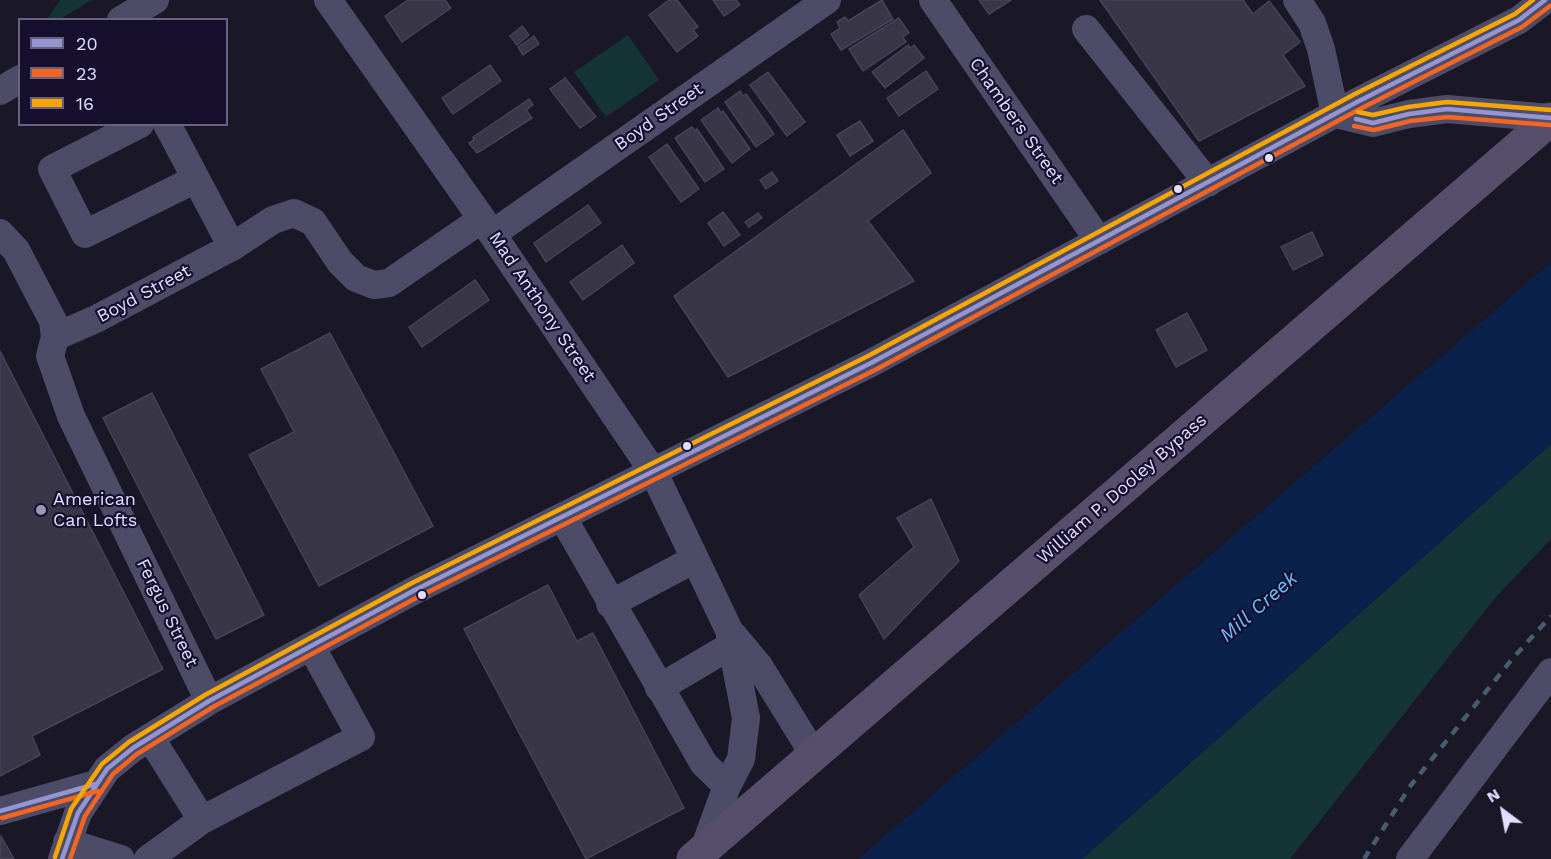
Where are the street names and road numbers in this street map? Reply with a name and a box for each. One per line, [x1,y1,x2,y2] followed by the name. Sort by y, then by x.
[964,54,1068,188] street label: Chambers Street
[611,79,707,155] street label: Boyd Street
[484,228,600,386] street label: Mad Anthony Street
[93,260,195,328] street label: Boyd Street
[1033,409,1211,569] street label: William P. Dooley Bypass
[131,555,203,671] street label: Fergus Street

